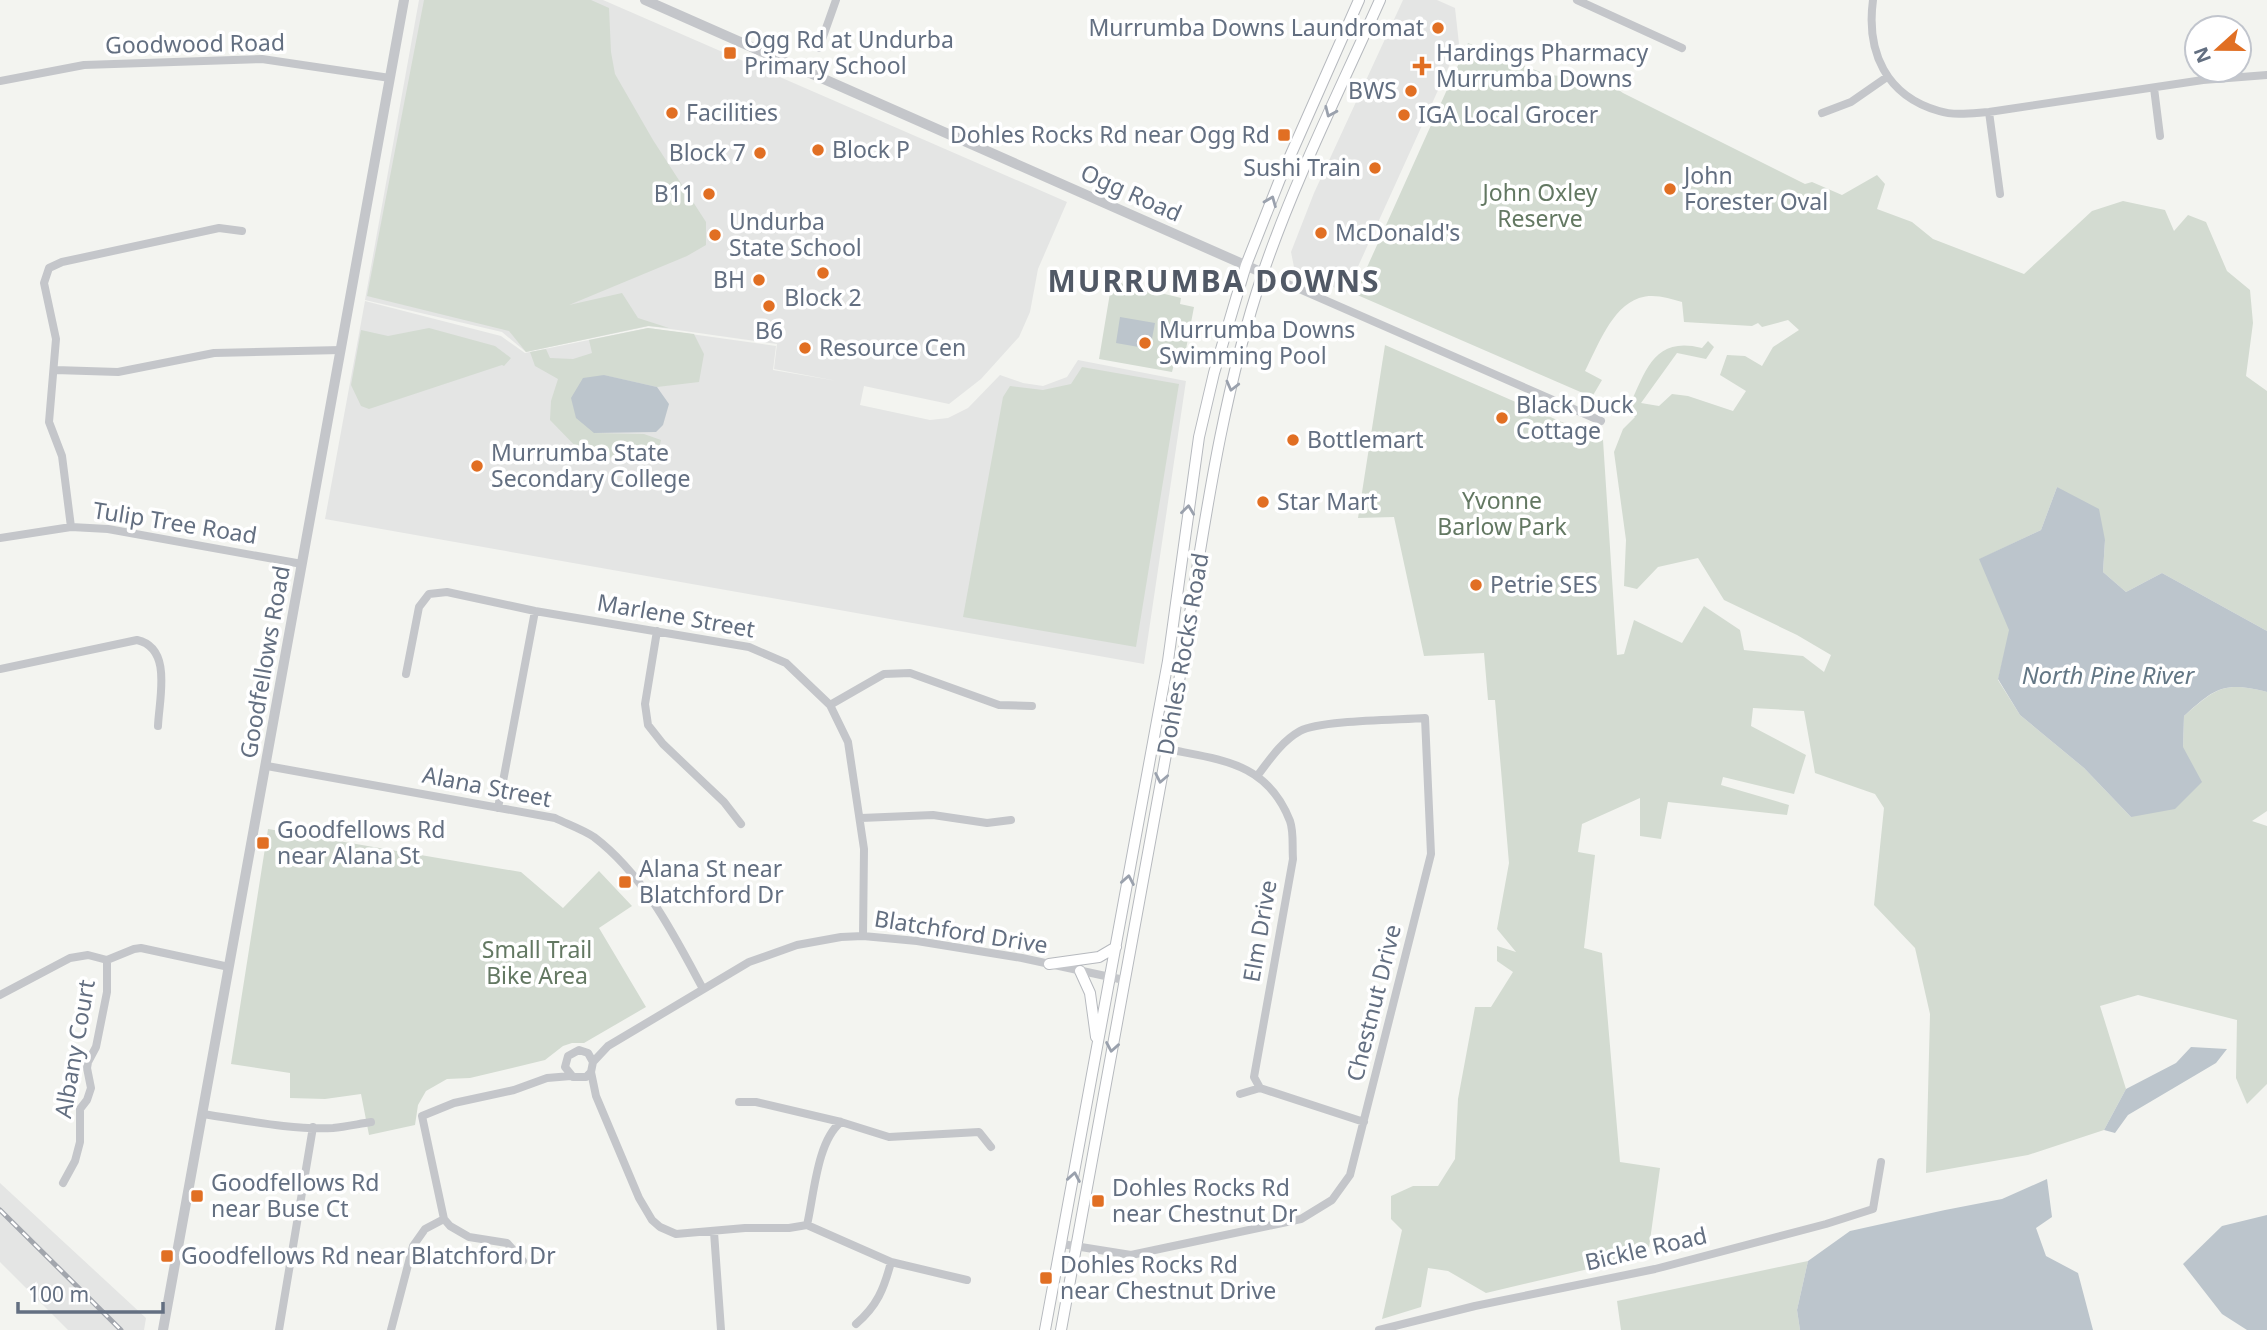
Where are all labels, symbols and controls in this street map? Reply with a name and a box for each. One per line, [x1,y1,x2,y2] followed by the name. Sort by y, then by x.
[1088,11,1424,43] place label: Murrumba Downs Laundromat
[2183,14,2253,84] north arrow
[1430,20,1446,36] marker: Murrumba Downs Laundromat
[744,23,954,81] place label: Ogg Rd at Undurba Primary School
[105,25,285,61] street label: Goodwood Road
[1436,36,1648,94] place label: Hardings Pharmacy Murrumba Downs
[2187,43,2217,67] text: N
[722,45,738,61] marker: Ogg Rd at Undurba Primary School
[1414,58,1430,74] marker: Hardings Pharmacy Murrumba Downs
[1348,74,1397,106] place label: BWS
[1403,83,1419,99] marker: BWS
[686,96,778,128] place label: Facilities
[1418,98,1599,130] place label: IGA Local Grocer
[664,105,680,121] marker: Facilities
[1324,105,1338,117] one-way arrow
[1396,107,1412,123] marker: IGA Local Grocer
[950,118,1270,150] place label: Dohles Rocks Rd near Ogg Rd
[1276,127,1292,143] marker: Dohles Rocks Rd near Ogg Rd
[832,133,910,165] place label: Block P
[669,136,746,168] place label: Block 7
[810,142,826,158] marker: Block P
[752,145,768,161] marker: Block 7
[1243,151,1361,183] place label: Sushi Train
[1076,156,1187,229] street label: Ogg Road
[1682,159,1828,217] place label: John Forester Oval
[1367,160,1383,176] marker: Sushi Train
[1481,176,1598,234] park label: John Oxley Reserve
[654,177,695,209] place label: B11
[1662,181,1678,197] marker: John Forester Oval
[701,186,717,202] marker: B11
[1262,196,1276,208] one-way arrow
[729,205,862,263] place label: Undurba State School
[1335,216,1460,248] place label: McDonald's
[1313,225,1329,241] marker: McDonald's
[707,227,723,243] marker: Undurba State School
[1047,260,1381,301] district label: MURRUMBA DOWNS
[713,263,745,295] place label: BH
[815,265,831,281] marker: Block 2
[751,272,767,288] marker: BH
[784,281,862,313] place label: Block 2
[761,298,777,314] marker: B6
[1159,313,1355,371] place label: Murrumba Downs Swimming Pool
[755,314,783,346] place label: B6
[819,331,966,363] place label: Resource Cen
[1137,335,1153,351] marker: Murrumba Downs Swimming Pool
[797,340,813,356] marker: Resource Cen
[1226,380,1240,392] one-way arrow
[1516,388,1634,446] place label: Black Duck Cottage
[1494,410,1510,426] marker: Black Duck Cottage
[1307,423,1424,455] place label: Bottlemart
[1285,432,1301,448] marker: Bottlemart
[491,436,690,494] place label: Murrumba State Secondary College
[469,458,485,474] marker: Murrumba State Secondary College
[1437,484,1567,542] park label: Yvonne Barlow Park
[1277,485,1378,517] place label: Star Mart
[91,493,259,551] street label: Tulip Tree Road
[1255,494,1271,510] marker: Star Mart
[1180,504,1195,516] one-way arrow
[1148,550,1216,757] street label: Dohles Rocks Road
[231,563,297,761] street label: Goodfellows Road
[1490,568,1598,600] place label: Petrie SES
[1468,577,1484,593] marker: Petrie SES
[595,585,758,645] street label: Marlene Street
[2022,658,2196,691] water label: North Pine River
[420,758,554,814] street label: Alana Street
[1155,772,1170,784] one-way arrow
[277,813,445,871] place label: Goodfellows Rd near Alana St
[255,835,271,851] marker: Goodfellows Rd near Alana St
[639,852,784,910] place label: Alana St near Blatchford Dr
[617,874,633,890] marker: Alana St near Blatchford Dr
[1120,874,1135,886] one-way arrow
[1234,877,1284,984] street label: Elm Drive
[872,902,1050,961] street label: Blatchford Drive
[1338,921,1408,1085] street label: Chestnut Drive
[482,933,592,991] park label: Small Trail Bike Area
[46,977,102,1121] street label: Albany Court
[1105,1041,1120,1053] one-way arrow
[211,1166,379,1224] place label: Goodfellows Rd near Buse Ct
[1066,1171,1081,1182] one-way arrow
[1112,1171,1298,1229] place label: Dohles Rocks Rd near Chestnut Dr
[189,1188,205,1204] marker: Goodfellows Rd near Buse Ct
[1090,1193,1106,1209] marker: Dohles Rocks Rd near Chestnut Dr
[1582,1218,1710,1278] street label: Bickle Road
[181,1239,556,1271] place label: Goodfellows Rd near Blatchford Dr
[159,1248,175,1264] marker: Goodfellows Rd near Blatchford Dr
[1060,1248,1276,1306] place label: Dohles Rocks Rd near Chestnut Drive
[18,1270,163,1314] scale bar
[1038,1270,1054,1286] marker: Dohles Rocks Rd near Chestnut Drive
[28,1280,89,1308] text: 100 m

